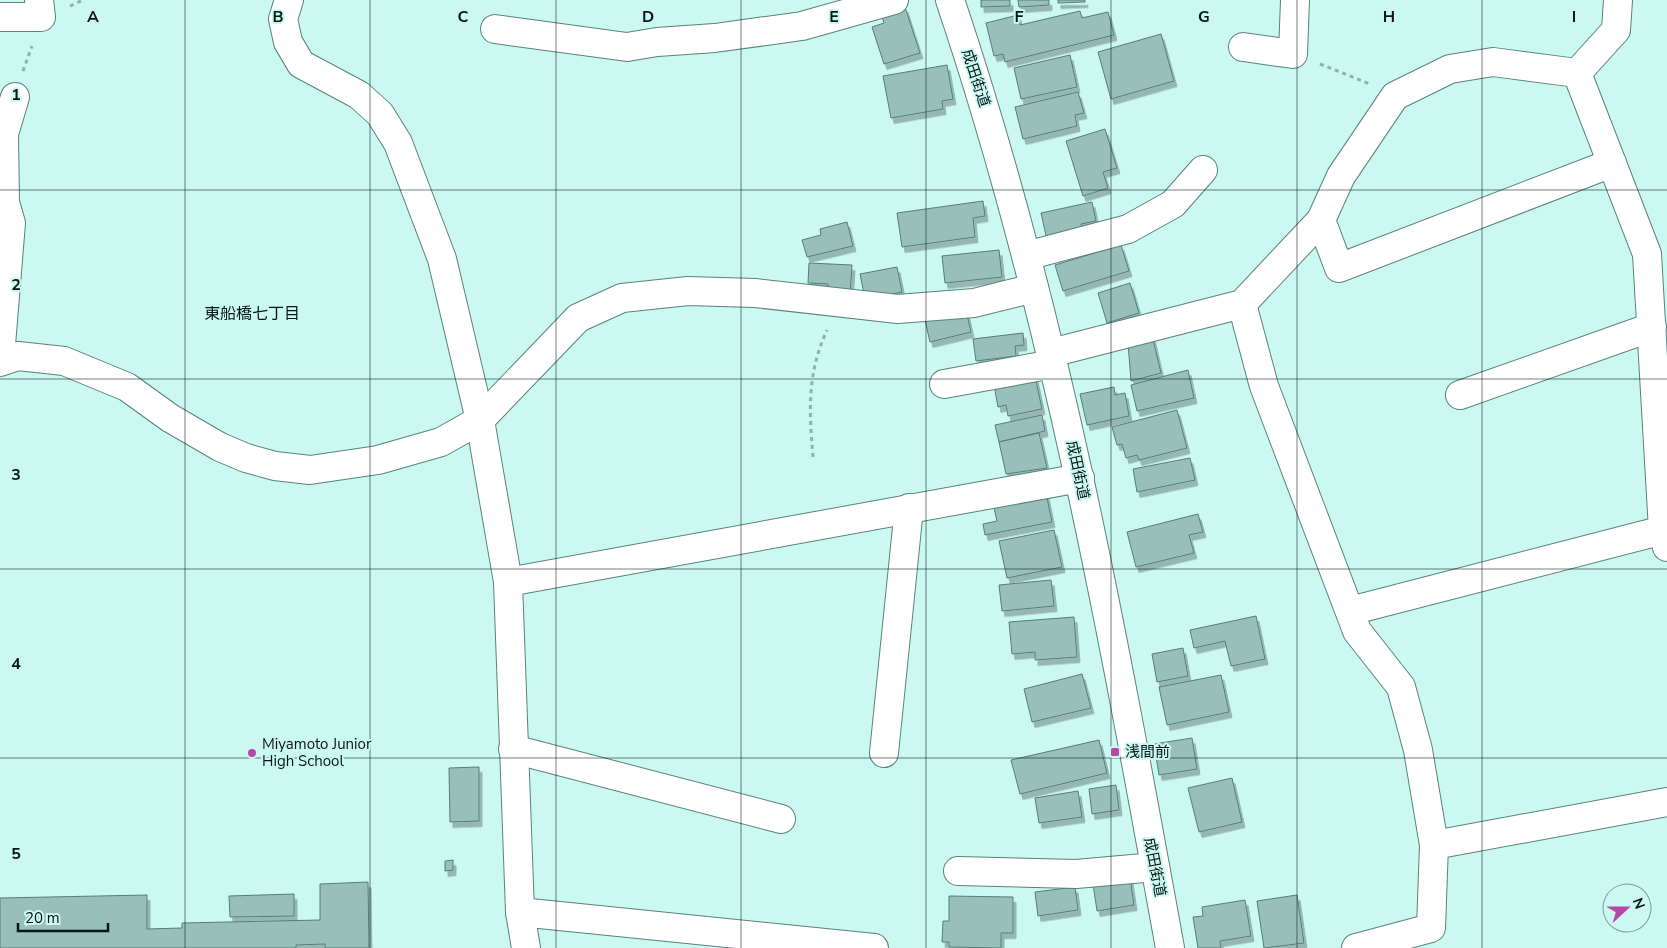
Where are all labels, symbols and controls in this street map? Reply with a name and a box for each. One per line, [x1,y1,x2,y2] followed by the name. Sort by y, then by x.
[87,6,99,28] text: A
[272,6,284,28] text: B
[458,6,469,28] text: C
[642,6,654,28] text: D
[829,6,839,28] text: E
[1015,6,1024,28] text: F
[1198,6,1210,28] text: G
[1383,6,1395,28] text: H
[1572,6,1576,28] text: I
[957,46,995,110] street label: 成田街道
[11,84,21,106] text: 1
[11,274,21,296] text: 2
[204,303,300,325] district label: 東船橋七丁目
[1062,439,1094,501] street label: 成田街道
[11,464,21,486] text: 3
[11,653,21,675] text: 4
[262,734,372,771] place label: Miyamoto Junior High School
[1125,742,1170,762] place label: 浅間前
[1109,746,1121,758] marker: 浅間前
[246,747,258,759] marker: Miyamoto Junior High School
[1139,836,1171,898] street label: 成田街道
[11,843,21,865] text: 5
[1602,883,1652,933] north arrow
[1628,895,1649,912] text: N
[18,900,108,932] scale bar
[25,908,60,928] text: 20 m

